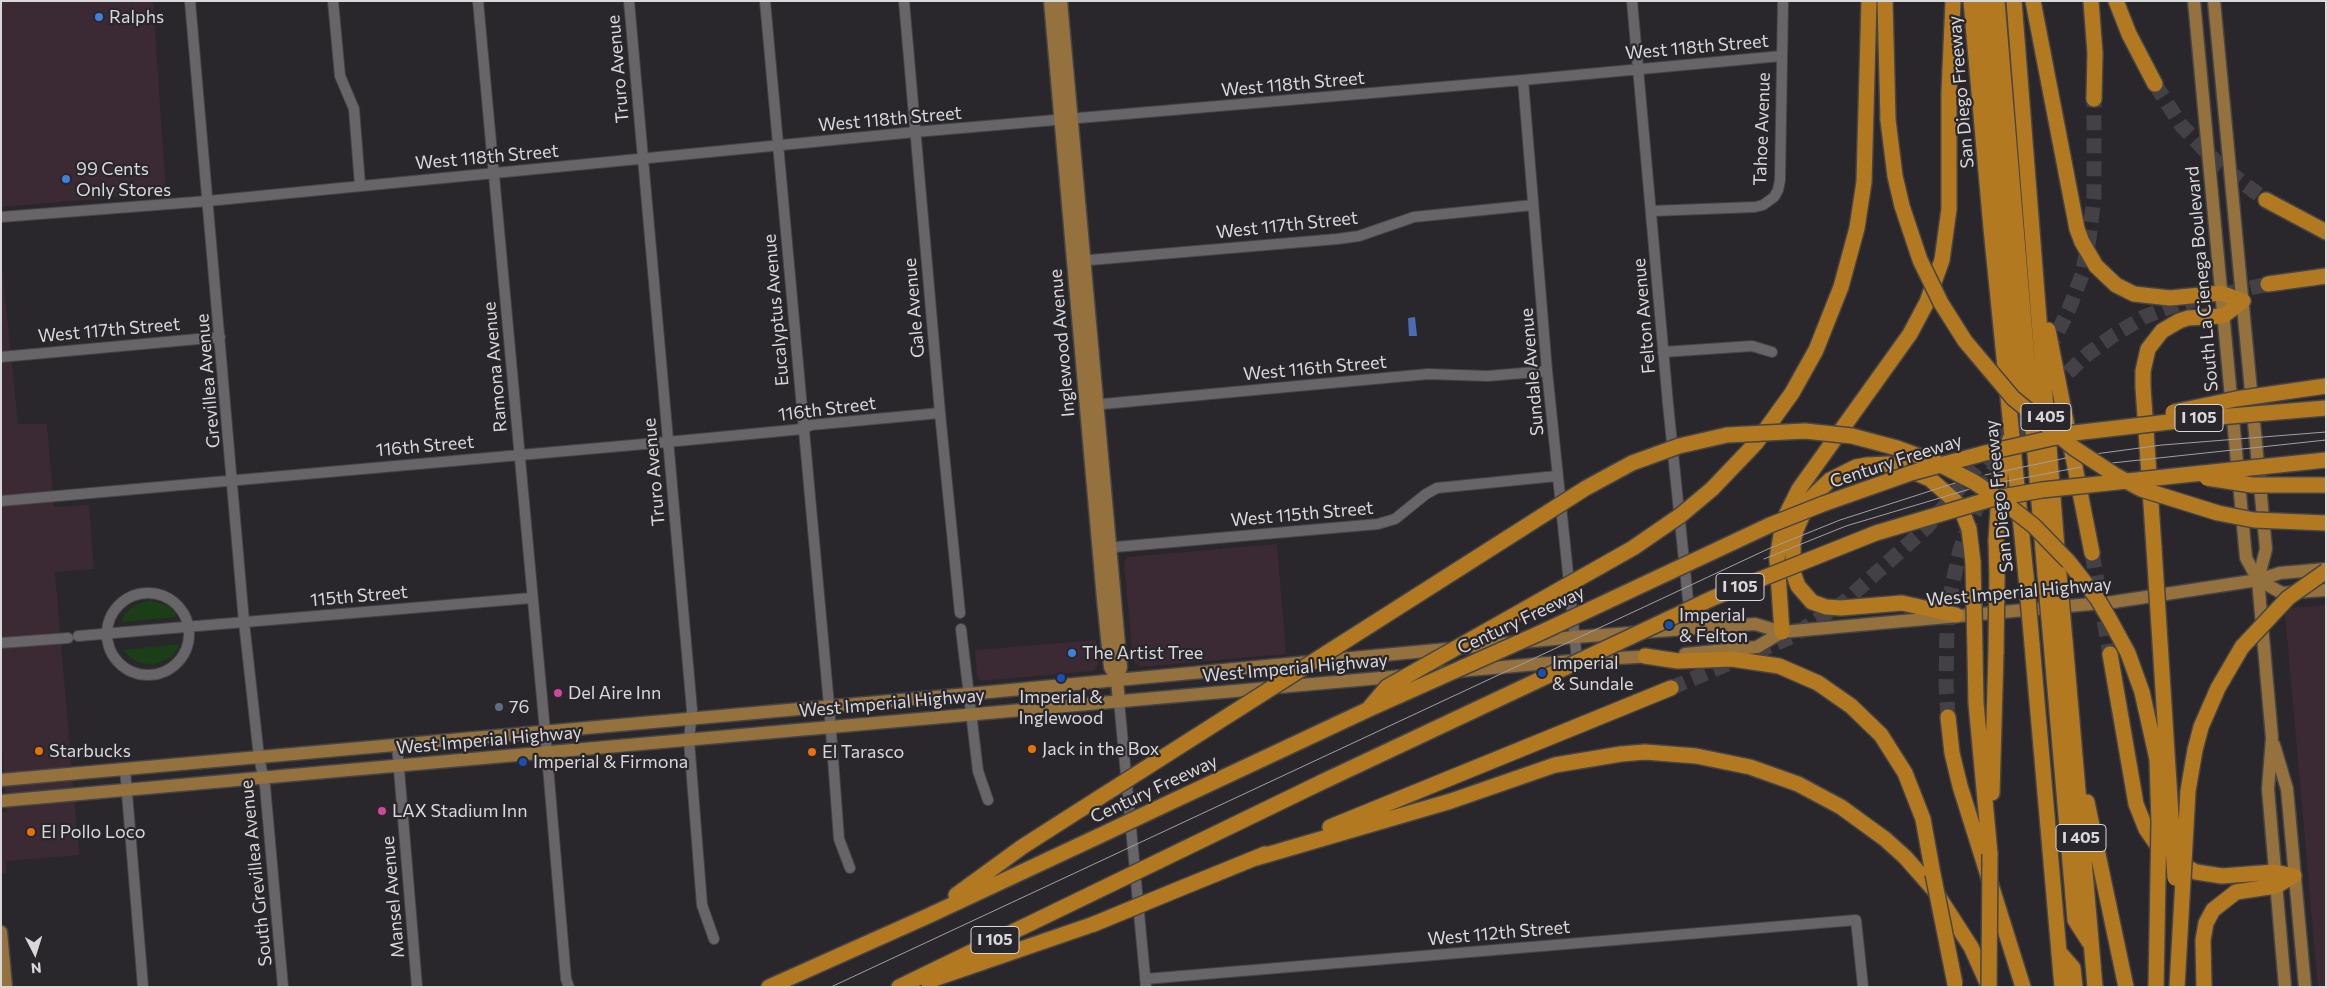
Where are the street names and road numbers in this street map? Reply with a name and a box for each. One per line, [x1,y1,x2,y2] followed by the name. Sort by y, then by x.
[603,14,633,124] street label: Truro Avenue
[1944,15,1978,169] street label: San Diego Freeway
[1624,30,1770,64] street label: West 118th Street
[1220,67,1366,101] street label: West 118th Street
[1749,72,1775,186] street label: Tahoe Avenue
[817,102,963,136] street label: West 118th Street
[414,140,560,174] street label: West 118th Street
[2181,165,2223,393] street label: South La Cienega Boulevard
[1215,207,1359,243] street label: West 117th Street
[759,233,793,387] street label: Eucalyptus Avenue
[899,257,929,359] street label: Gale Avenue
[1628,257,1660,375] street label: Felton Avenue
[1045,268,1079,418] street label: Inglewood Avenue
[479,301,511,433] street label: Ramona Avenue
[1516,307,1548,437] street label: Sundale Avenue
[37,313,181,347] street label: West 117th Street
[191,313,225,449] street label: Grevillea Avenue
[1242,351,1388,385] street label: West 116th Street
[777,392,877,426] street label: 116th Street
[2021,404,2071,431] road number: I 405
[2175,404,2223,432] road number: I 105
[639,417,669,527] street label: Truro Avenue
[1980,419,2018,573] street label: San Diego Freeway
[1827,429,1965,493] street label: Century Freeway
[375,431,475,461] street label: 116th Street
[1230,497,1374,531] street label: West 115th Street
[1925,573,2113,611] street label: West Imperial Highway
[1716,574,1764,600] road number: I 105
[309,581,409,611] street label: 115th Street
[1454,581,1588,659] street label: Century Freeway
[1201,649,1389,687] street label: West Imperial Highway
[798,684,986,722] street label: West Imperial Highway
[395,721,583,759] street label: West Imperial Highway
[1087,750,1221,828] street label: Century Freeway
[235,779,277,967] street label: South Grevillea Avenue
[2056,824,2106,851] road number: I 405
[377,835,409,959] street label: Mansel Avenue
[1427,916,1571,950] street label: West 112th Street
[971,926,1019,954] road number: I 105

